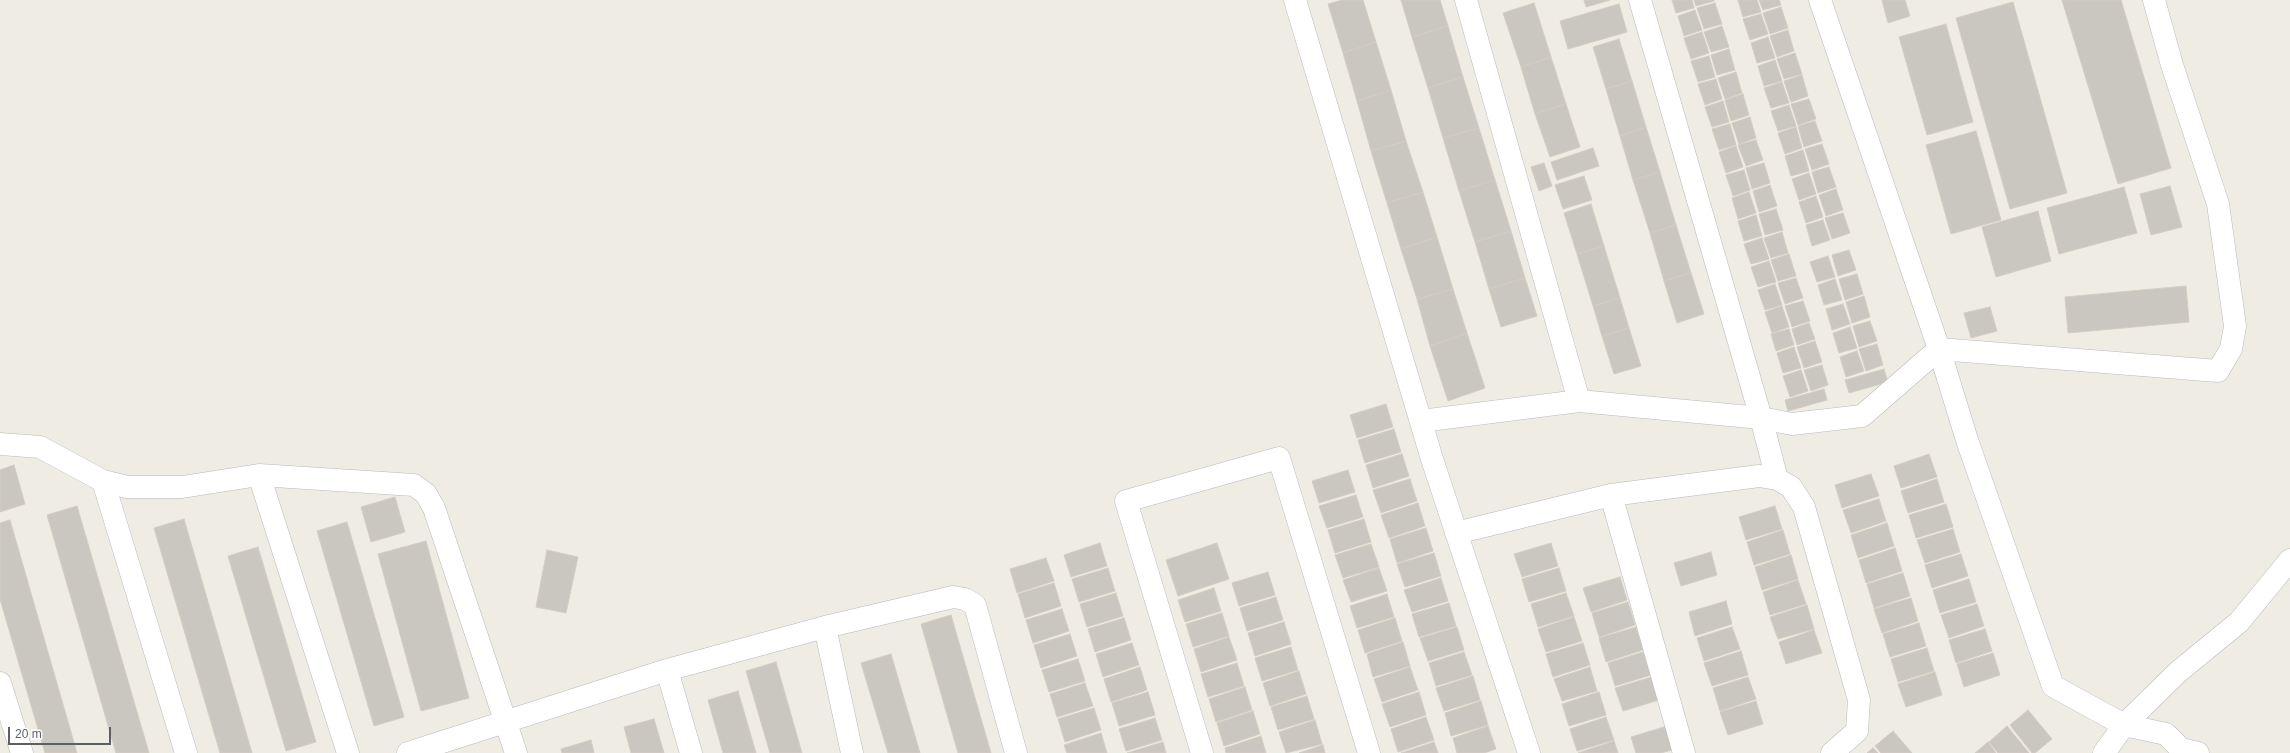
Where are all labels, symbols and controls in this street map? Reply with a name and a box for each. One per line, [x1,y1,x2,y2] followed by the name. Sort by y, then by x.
[10,719,113,745] scale bar
[15,727,42,741] text: 20 m

